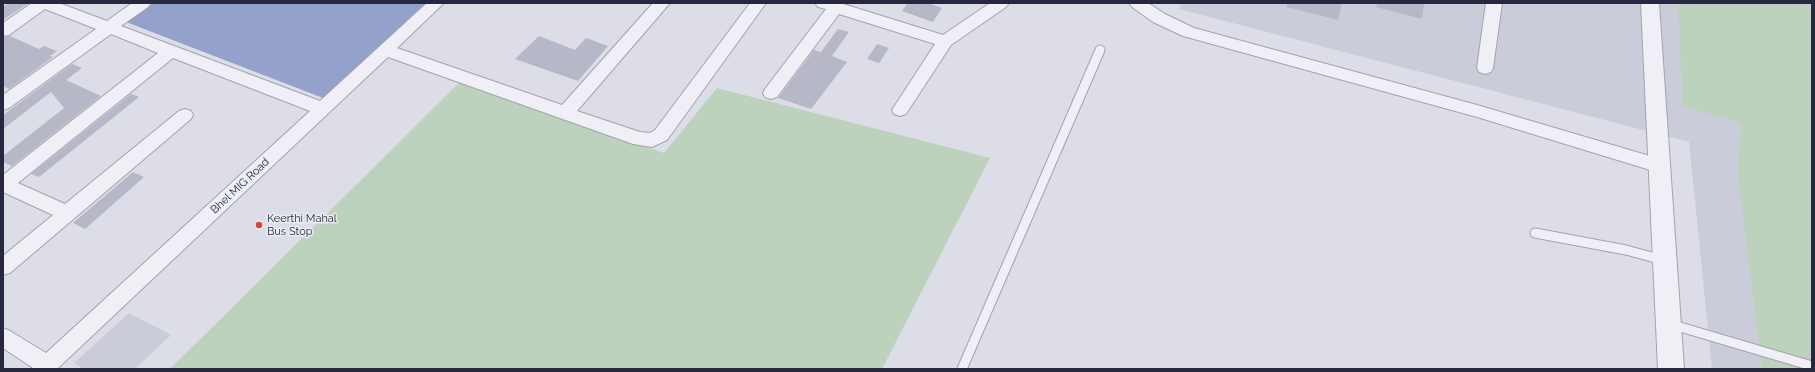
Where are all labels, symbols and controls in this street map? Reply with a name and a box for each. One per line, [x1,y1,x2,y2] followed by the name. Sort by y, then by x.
[208,155,272,217] street label: Bhel MIG Road
[267,212,337,238] place label: Keerthi Mahal Bus Stop
[254,220,264,230] marker: Keerthi Mahal Bus Stop

